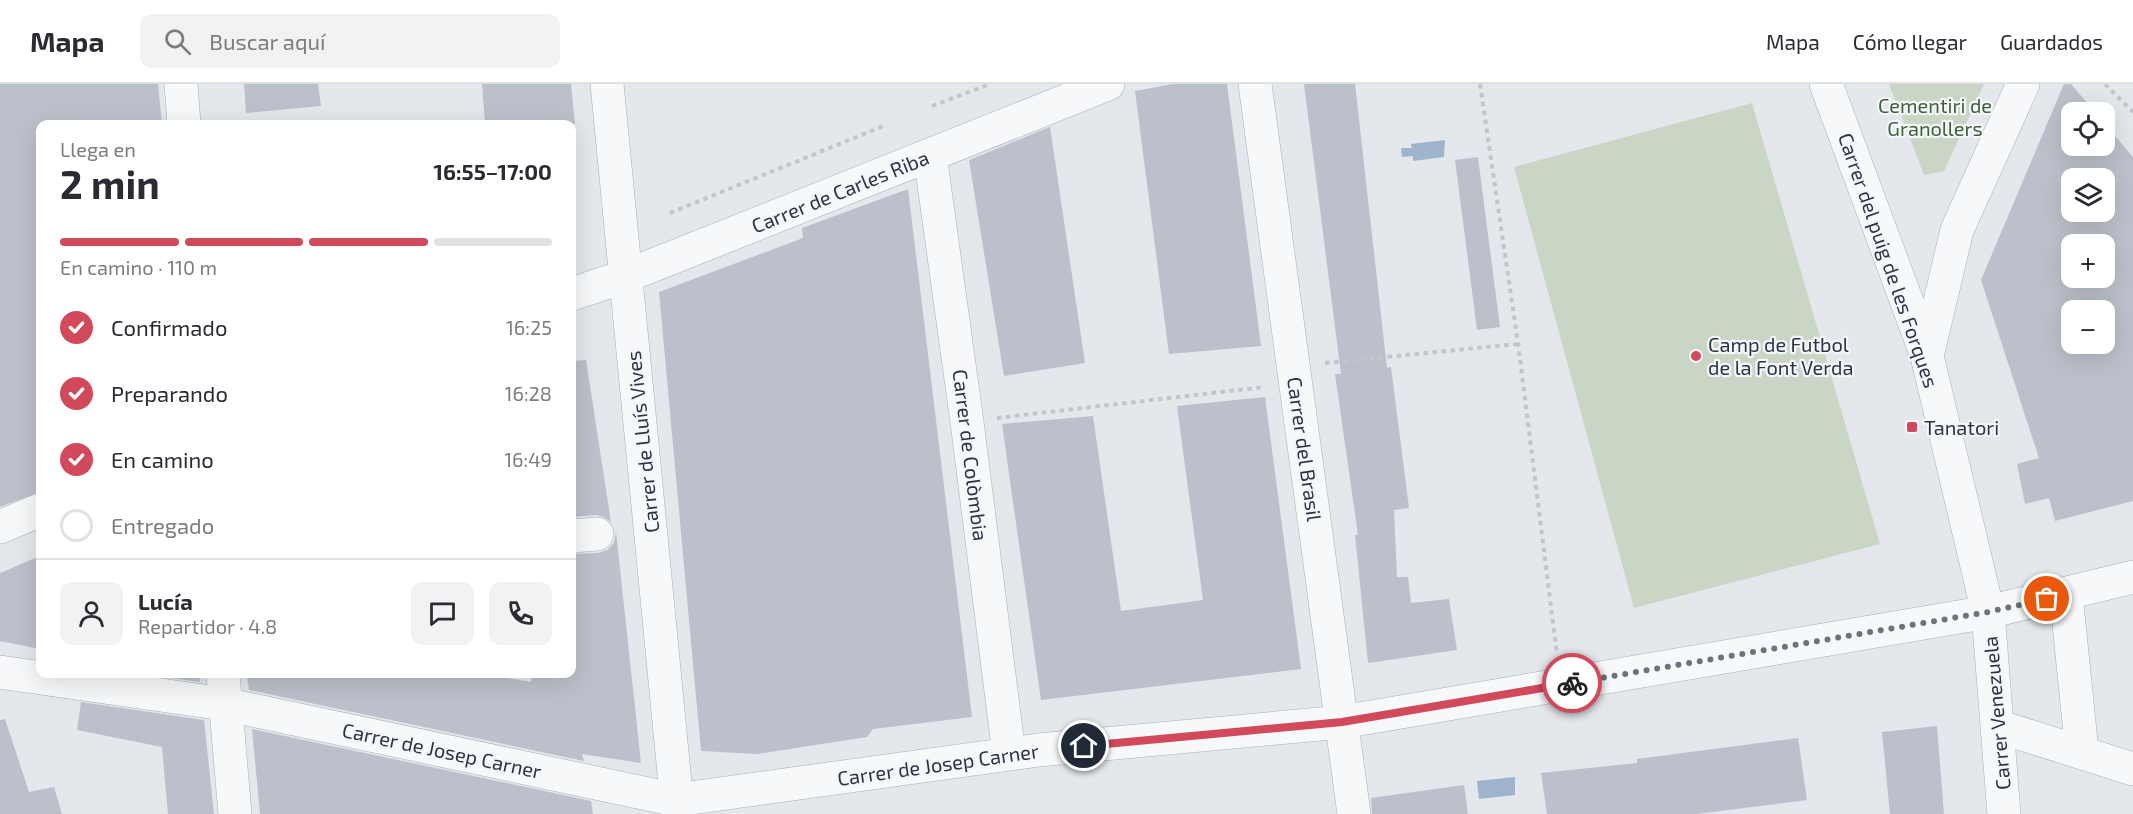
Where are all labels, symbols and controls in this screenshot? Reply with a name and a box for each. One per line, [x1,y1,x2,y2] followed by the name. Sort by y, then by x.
[140,14,560,68] search box
[30,24,104,58] text: Mapa
[161,25,194,58] icon: search
[209,28,325,54] text: Buscar aquí
[1766,29,1820,54] text: Mapa
[1853,29,1967,54] text: Cómo llegar
[2000,29,2103,54] text: Guardados
[1878,93,1992,140] park label: Cementiri de Granollers
[2061,102,2115,354] map controls
[2061,102,2115,156] button: locate
[1834,129,1944,391] street label: Carrer del puig de les Forques
[60,137,136,161] text: Llega en
[748,144,932,238] street label: Carrer de Carles Riba
[433,158,552,184] text: 16:55–17:00
[60,160,160,207] text: 2 min
[2061,168,2115,222] button: layers
[2061,234,2115,288] button: +
[60,255,217,279] text: En camino · 110 m
[2061,300,2115,354] button: −
[60,311,93,344] icon: check
[111,314,227,340] text: Confirmado
[506,315,552,339] text: 16:25
[1708,332,1854,379] place label: Camp de Futbol de la Font Verda
[1689,349,1703,363] marker: Camp de Futbol de la Font Verda
[621,350,663,534] street label: Carrer de Lluís Vives
[949,368,993,542] street label: Carrer de Colòmbia
[1283,375,1327,523] street label: Carrer del Brasil
[60,377,93,410] icon: check
[111,380,228,406] text: Preparando
[505,381,552,405] text: 16:28
[1924,415,1999,439] place label: Tanatori
[1905,420,1919,434] marker: Tanatori
[60,443,93,476] icon: check
[111,446,214,472] text: En camino
[504,447,552,471] text: 16:49
[111,512,214,538] text: Entregado
[2021,573,2072,624] pin
[60,582,123,645] button: person
[411,582,474,645] button: chat
[489,582,552,645] button: phone
[2030,582,2063,615] icon: bag
[138,588,193,614] text: Lucía
[138,614,277,638] text: Repartidor · 4.8
[1977,635,2015,791] street label: Carrer Venezuela
[1542,653,1602,713] courier
[1556,667,1589,700] icon: bike
[340,717,544,783] street label: Carrer de Josep Carner
[1058,720,1109,771] pin
[1067,729,1100,762] icon: home
[836,738,1040,790] street label: Carrer de Josep Carner

